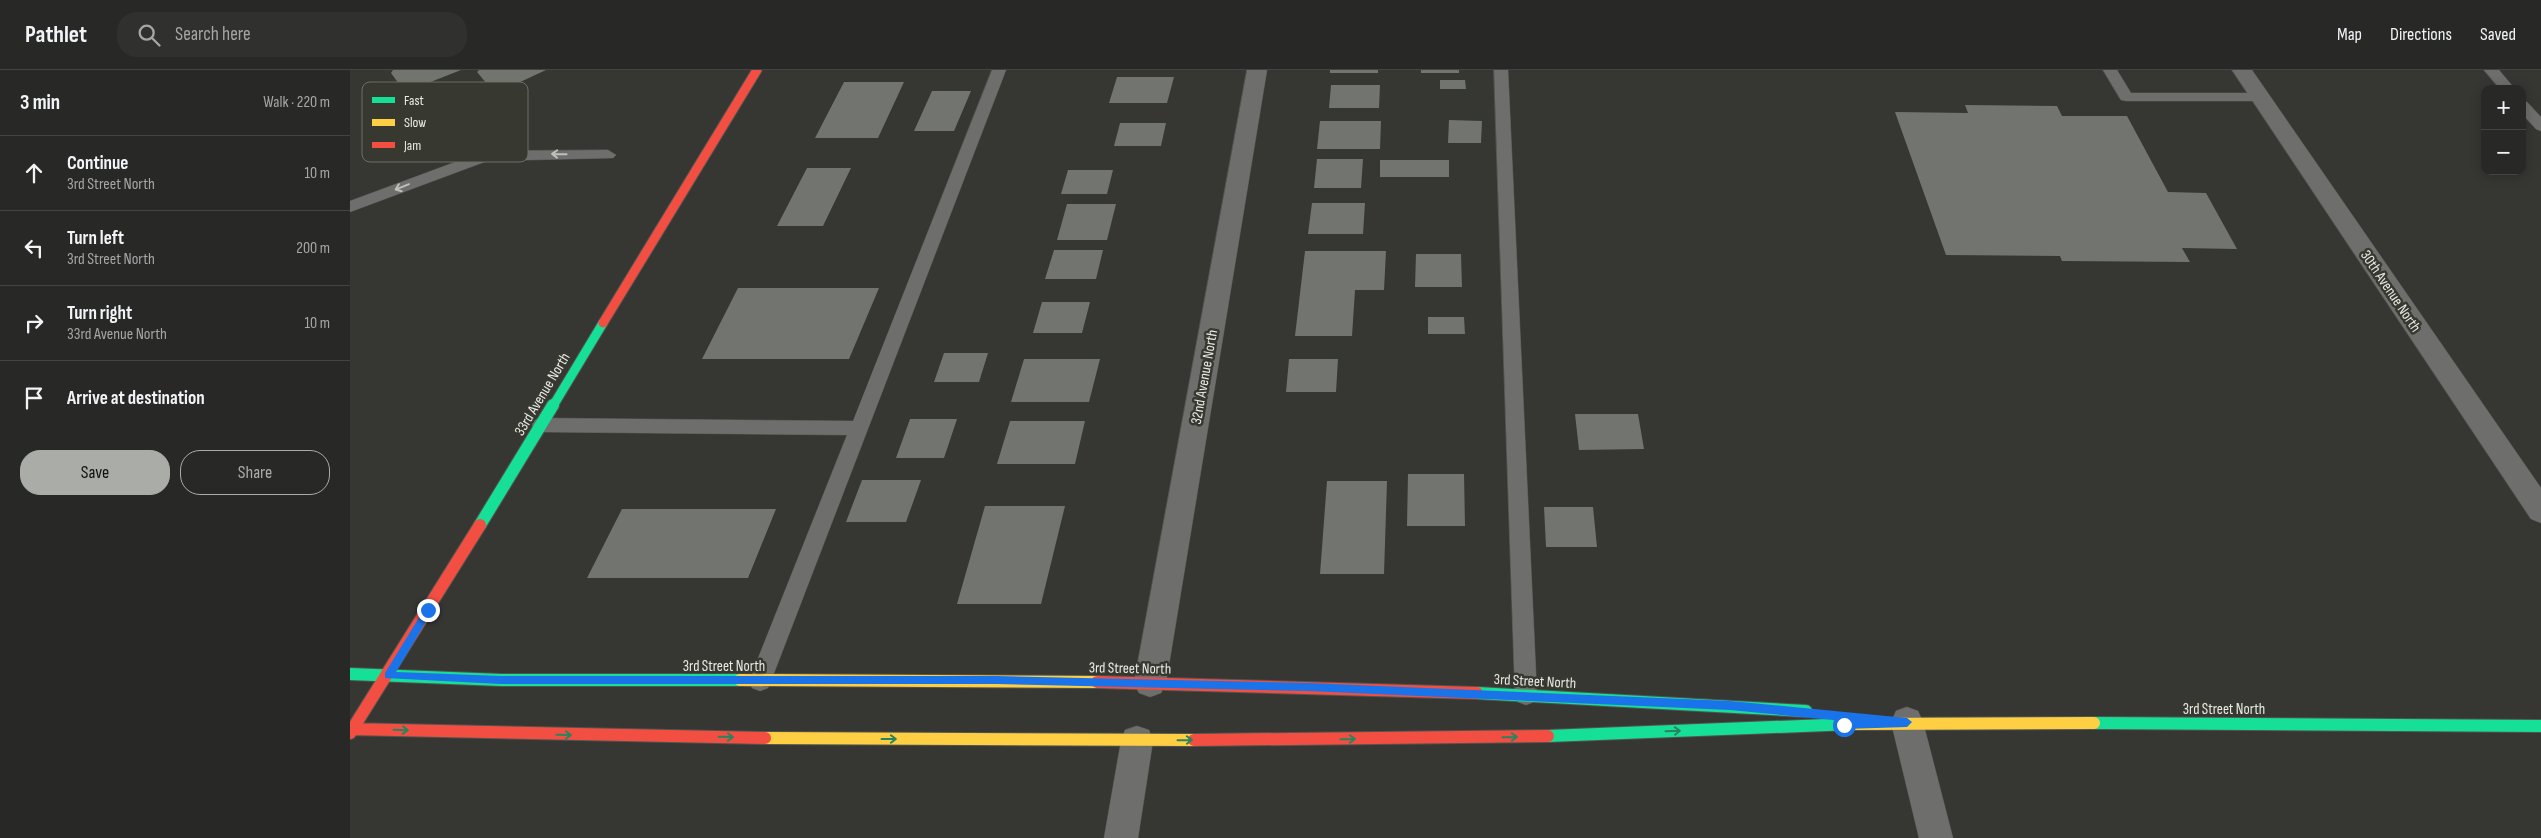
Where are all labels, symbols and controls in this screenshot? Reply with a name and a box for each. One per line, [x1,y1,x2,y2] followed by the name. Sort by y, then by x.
[117,12,467,57] search box
[25,20,87,49] text: Pathlet
[135,21,163,49] icon: search
[175,23,251,46] text: Search here
[2337,24,2362,45] text: Map
[2390,24,2452,45] text: Directions
[2480,24,2516,45] text: Saved
[362,82,528,162] legend
[2481,85,2526,175] map controls
[2481,85,2526,130] button: +
[20,90,60,115] text: 3 min
[404,92,424,109] text: Fast
[263,93,330,112] text: Walk · 220 m
[404,114,426,131] text: Slow
[2481,130,2526,175] button: −
[403,137,421,154] text: Jam
[551,149,568,159] one-way arrow
[67,152,128,175] text: Continue
[20,159,48,187] icon: ahead
[304,164,330,183] text: 10 m
[67,175,155,194] text: 3rd Street North
[395,182,410,192] one-way arrow
[67,227,124,250] text: Turn left
[20,234,48,262] icon: left
[296,239,330,258] text: 200 m
[2356,247,2425,336] street label: 30th Avenue North
[67,250,155,269] text: 3rd Street North
[67,302,132,325] text: Turn right
[20,309,48,337] icon: right
[304,314,330,333] text: 10 m
[67,325,167,344] text: 33rd Avenue North
[1187,328,1222,426] street label: 32nd Avenue North
[510,349,575,439] street label: 33rd Avenue North
[20,384,48,412] icon: arrive
[67,387,205,410] text: Arrive at destination
[20,450,170,495] button: Save
[180,450,330,495] button: Share
[417,599,440,622] route end
[683,657,765,676] street label: 3rd Street North
[1089,658,1171,679] street label: 3rd Street North
[1493,670,1577,693] street label: 3rd Street North
[2183,700,2265,719] street label: 3rd Street North
[1833,714,1856,737] route start
[393,726,409,735] one-way arrow
[1665,727,1681,736] one-way arrow
[555,730,571,740] one-way arrow
[718,732,734,742] one-way arrow
[1502,732,1518,742] one-way arrow
[880,734,896,744] one-way arrow
[1340,734,1356,744] one-way arrow
[1177,735,1193,745] one-way arrow

